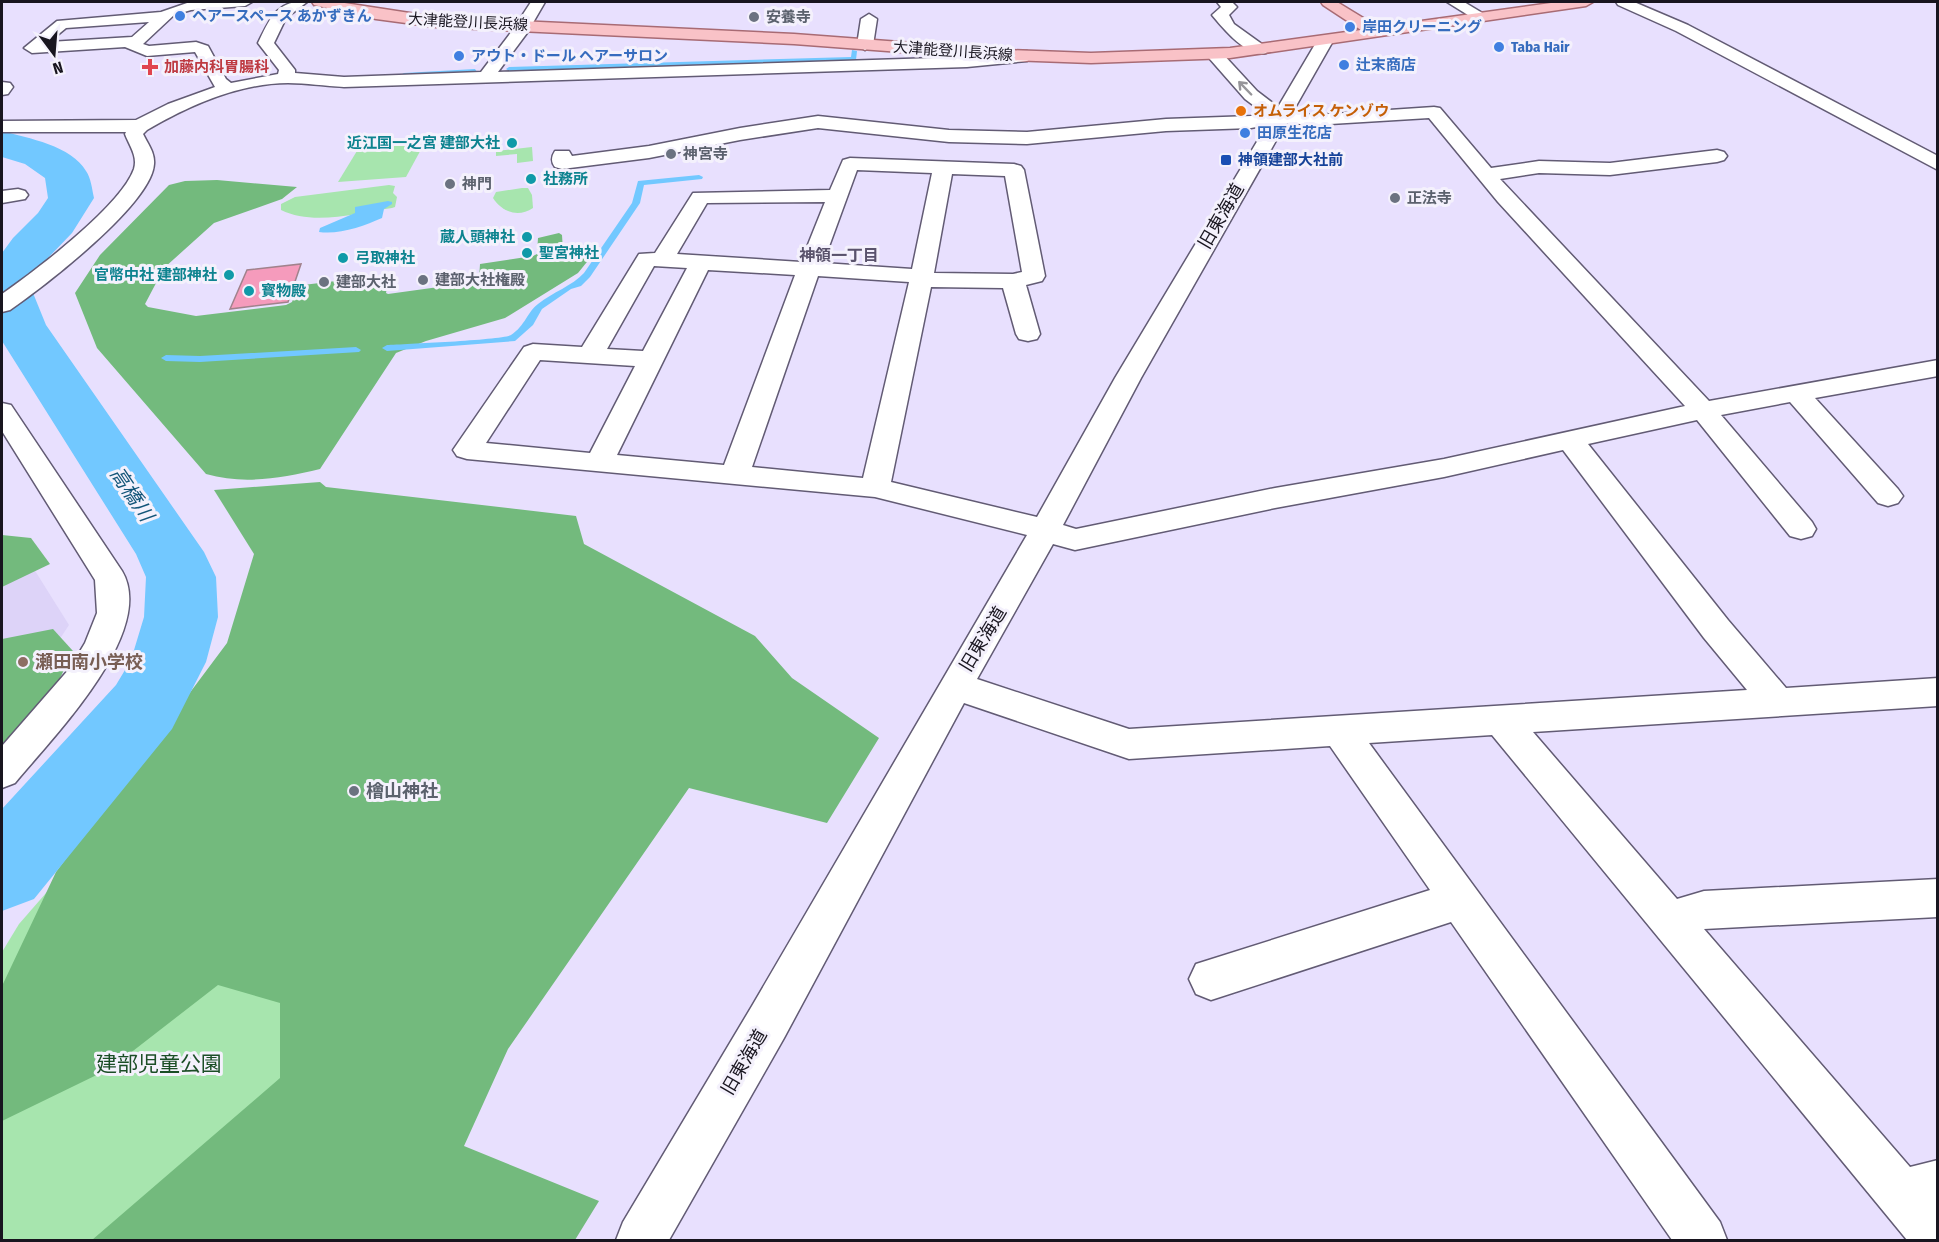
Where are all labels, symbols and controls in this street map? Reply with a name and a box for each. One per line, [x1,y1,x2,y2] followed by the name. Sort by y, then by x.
[192,7,372,25] place label: ヘアースペース あかずきん
[766,8,811,26] place label: 安養寺
[173,9,187,23] marker: ヘアースペース あかずきん
[408,10,528,34] street label: 大津能登川長浜線
[747,10,761,24] marker: 安養寺
[1362,18,1482,36] place label: 岸田クリーニング
[1343,20,1357,34] marker: 岸田クリーニング
[24,24,84,84] north arrow
[893,38,1013,64] street label: 大津能登川長浜線
[1511,38,1570,56] place label: Taba Hair
[1492,40,1506,54] marker: Taba Hair
[471,47,668,65] place label: アウト・ドール ヘアーサロン
[452,49,466,63] marker: アウト・ドール ヘアーサロン
[1356,56,1416,74] place label: 辻末商店
[51,57,65,78] text: N
[141,58,159,76] marker: 加藤内科胃腸科
[164,58,269,76] place label: 加藤内科胃腸科
[1337,58,1351,72] marker: 辻末商店
[1238,81,1253,96] one-way arrow
[1253,102,1389,120] place label: オムライス ケンゾウ
[1234,104,1248,118] marker: オムライス ケンゾウ
[1257,124,1332,142] place label: 田原生花店
[1238,126,1252,140] marker: 田原生花店
[347,134,500,152] place label: 近江国一之宮 建部大社
[505,136,519,150] marker: 近江国一之宮 建部大社
[682,145,728,163] place label: 神宮寺
[664,147,678,161] marker: 神宮寺
[1237,151,1343,169] place label: 神領建部大社前
[1219,153,1233,167] marker: 神領建部大社前
[543,170,588,188] place label: 社務所
[524,172,538,186] marker: 社務所
[461,175,492,193] place label: 神門
[443,177,457,191] marker: 神門
[1193,179,1249,253] street label: 旧東海道
[1407,189,1452,207] place label: 正法寺
[1388,191,1402,205] marker: 正法寺
[440,228,515,246] place label: 蔵人頭神社
[520,230,534,244] marker: 蔵人頭神社
[539,244,599,262] place label: 聖宮神社
[520,246,534,260] marker: 聖宮神社
[799,246,879,265] district label: 神領一丁目
[355,249,415,267] place label: 弓取神社
[336,251,350,265] marker: 弓取神社
[94,266,217,284] place label: 官幣中社 建部神社
[222,268,236,282] marker: 官幣中社 建部神社
[435,271,525,289] place label: 建部大社権殿
[336,273,396,291] place label: 建部大社
[416,273,430,287] marker: 建部大社権殿
[317,275,331,289] marker: 建部大社
[261,282,306,300] place label: 寳物殿
[242,284,256,298] marker: 寳物殿
[105,462,160,527] water label: 高橋川
[955,602,1011,676] street label: 旧東海道
[35,651,143,673] place label: 瀬田南小学校
[16,655,30,669] marker: 瀬田南小学校
[366,780,438,802] place label: 檜山神社
[347,784,361,798] marker: 檜山神社
[716,1025,772,1099] street label: 旧東海道
[96,1051,222,1077] park label: 建部児童公園

